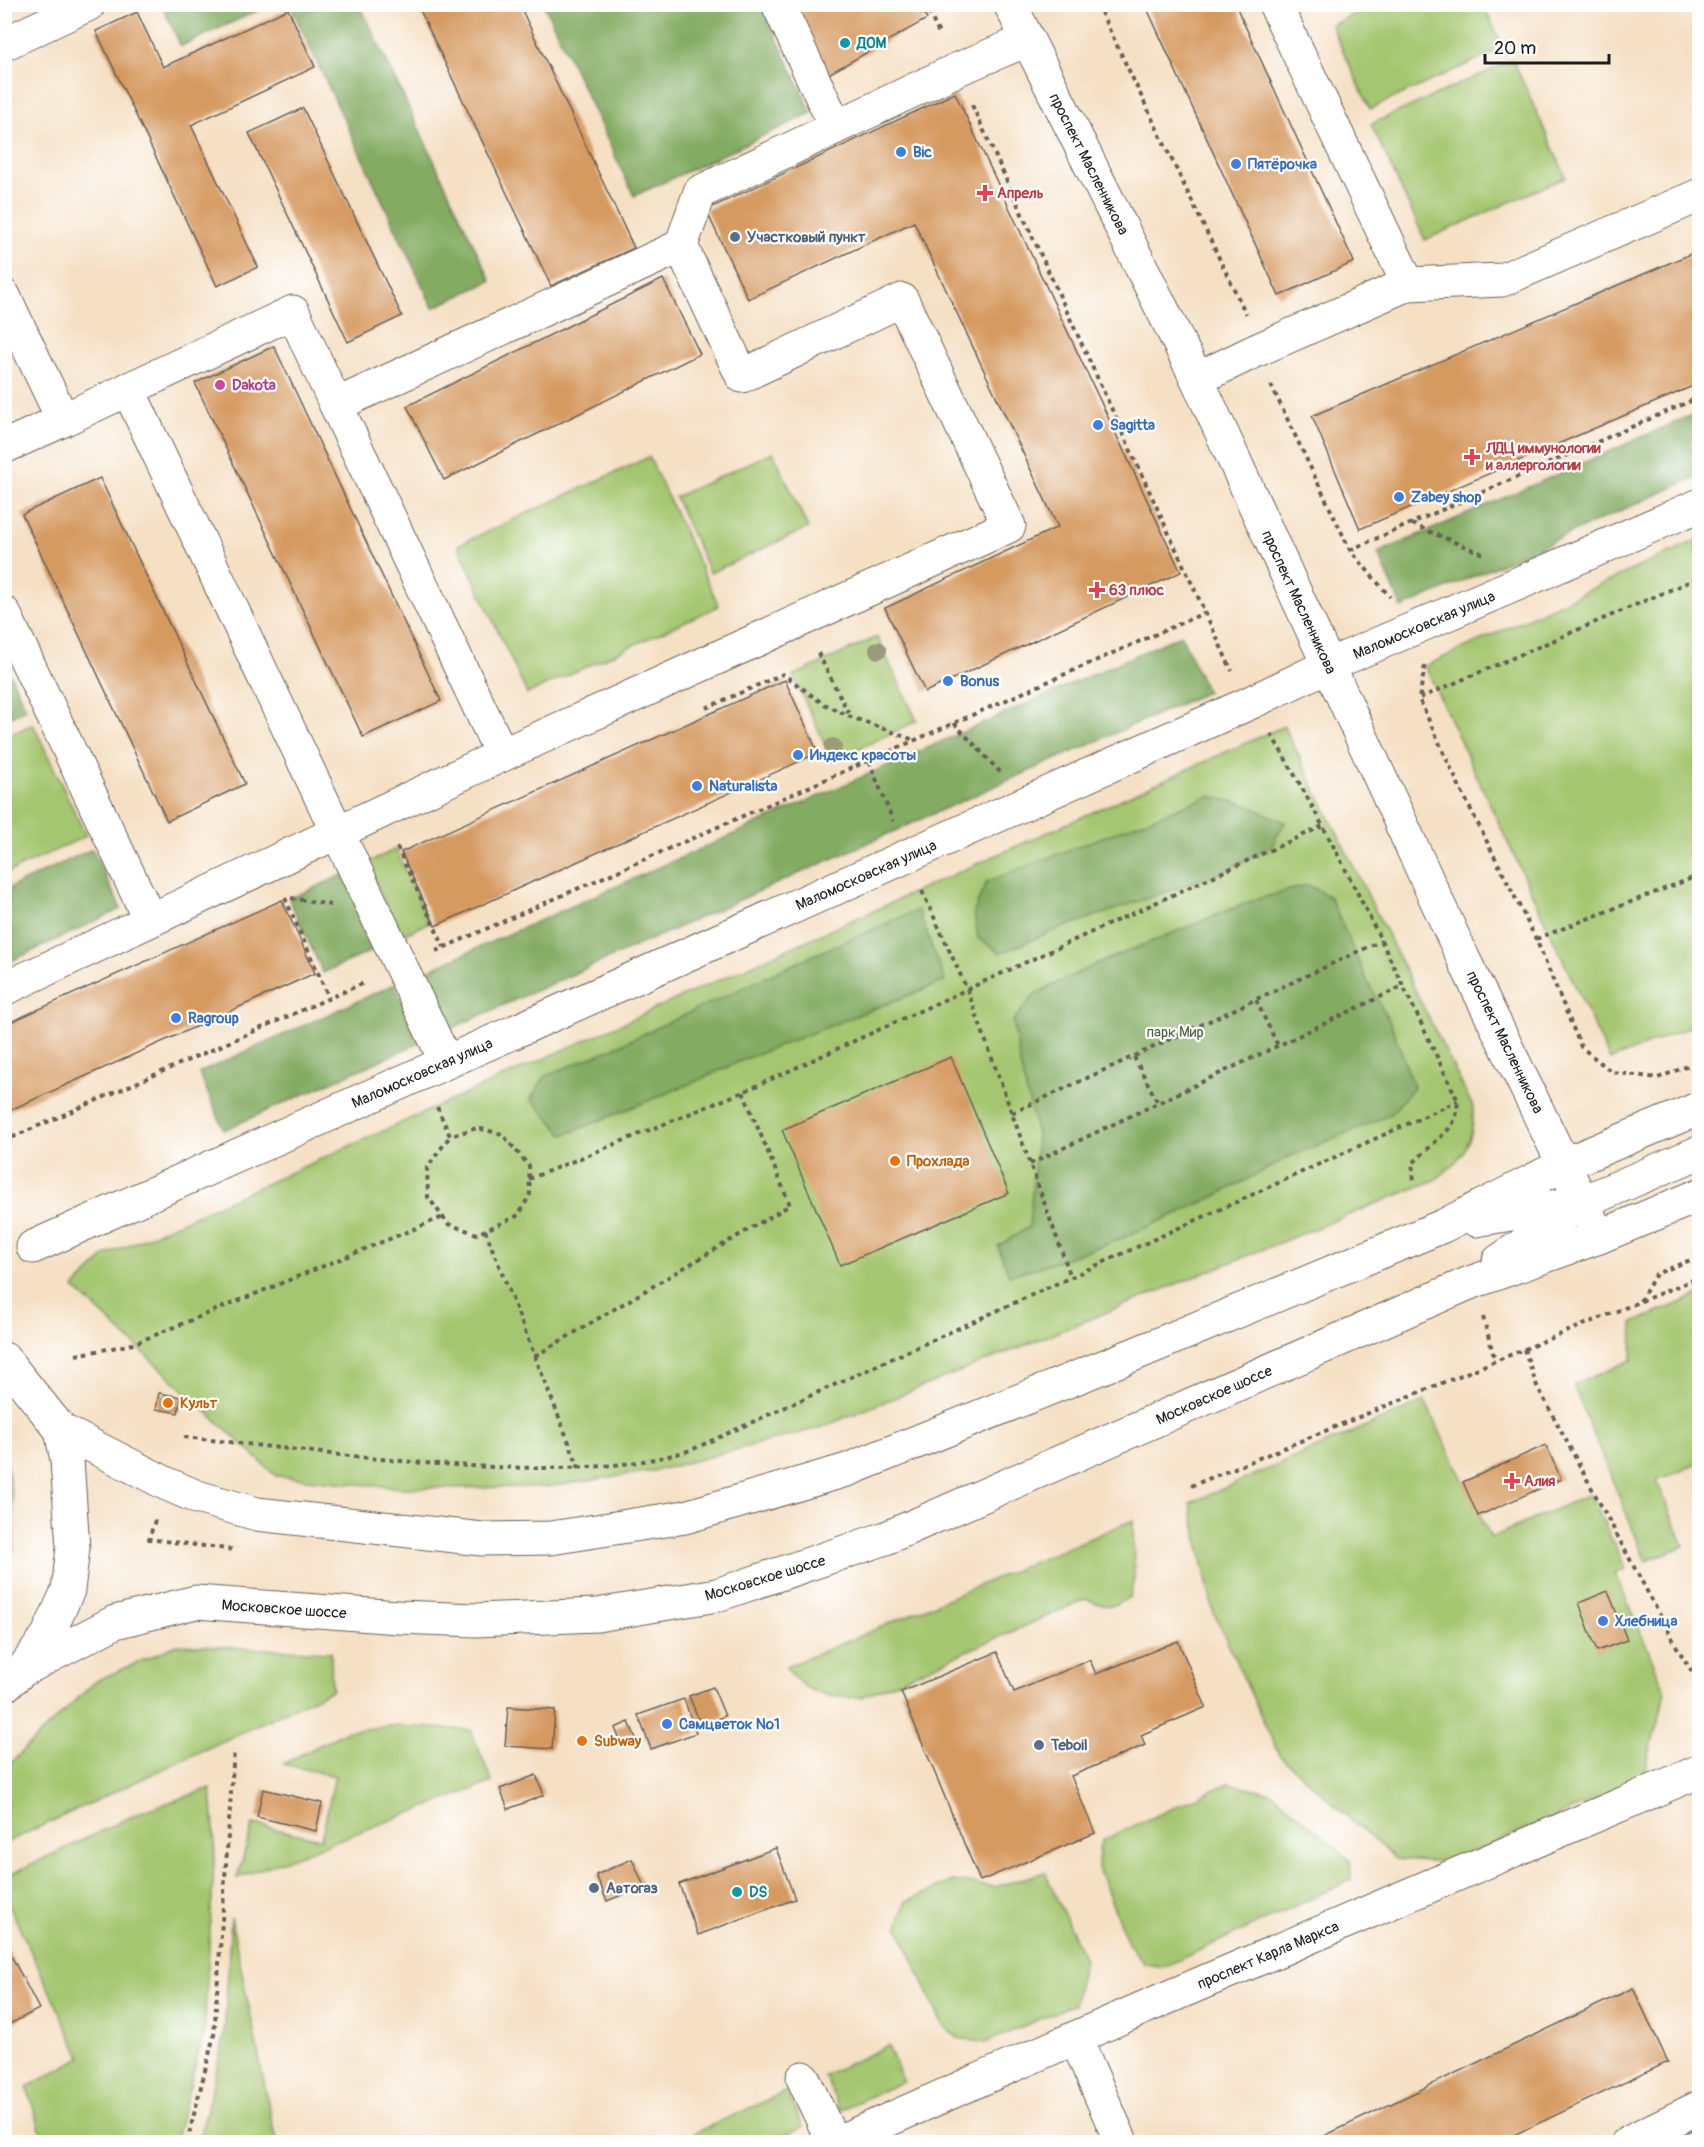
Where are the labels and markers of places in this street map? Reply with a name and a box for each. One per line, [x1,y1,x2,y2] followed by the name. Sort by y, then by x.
[856,34,887,53] place label: ДОМ
[838,36,852,50] marker: ДОМ
[913,143,932,162] place label: Bic
[894,145,908,159] marker: Bic
[1248,155,1317,174] place label: Пятёрочка
[1229,157,1243,171] marker: Пятёрочка
[997,184,1044,203] place label: Апрель
[978,186,992,200] marker: Апрель
[747,228,866,247] place label: Участковый пункт
[728,230,742,244] marker: Участковый пункт
[232,376,276,395] place label: Dakota
[213,378,227,392] marker: Dakota
[1110,416,1155,435] place label: Sagitta
[1091,418,1105,432] marker: Sagitta
[1485,439,1601,475] place label: ЛДЦ иммунологии и аллергологии
[1463,448,1481,466] marker: ЛДЦ иммунологии и аллергологии
[1411,488,1482,507] place label: Zabey shop
[1392,490,1406,504] marker: Zabey shop
[1109,581,1165,600] place label: 63 плюс
[1090,583,1104,597] marker: 63 плюс
[960,672,999,691] place label: Bonus
[941,674,955,688] marker: Bonus
[810,746,916,765] place label: Индекс красоты
[791,748,805,762] marker: Индекс красоты
[709,777,778,796] place label: Naturalista
[690,779,704,793] marker: Naturalista
[188,1009,239,1028] place label: Ragroup
[169,1011,183,1025] marker: Ragroup
[907,1152,970,1171] place label: Прохлада
[888,1154,902,1168] marker: Прохлада
[180,1394,218,1413] place label: Культ
[161,1396,175,1410] marker: Культ
[1524,1472,1555,1491] place label: Алия
[1505,1474,1519,1488] marker: Алия
[1615,1612,1678,1631] place label: Хлебница
[1596,1614,1610,1628] marker: Хлебница
[679,1715,780,1734] place label: Самцветок №1
[660,1717,674,1731] marker: Самцветок №1
[594,1732,642,1751] place label: Subway
[575,1734,589,1748] marker: Subway
[1050,1736,1087,1755] place label: Teboil
[1032,1738,1046,1752] marker: Teboil
[606,1879,658,1898] place label: Автогаз
[587,1881,601,1895] marker: Автогаз
[749,1883,767,1902] place label: DS
[730,1885,744,1899] marker: DS

